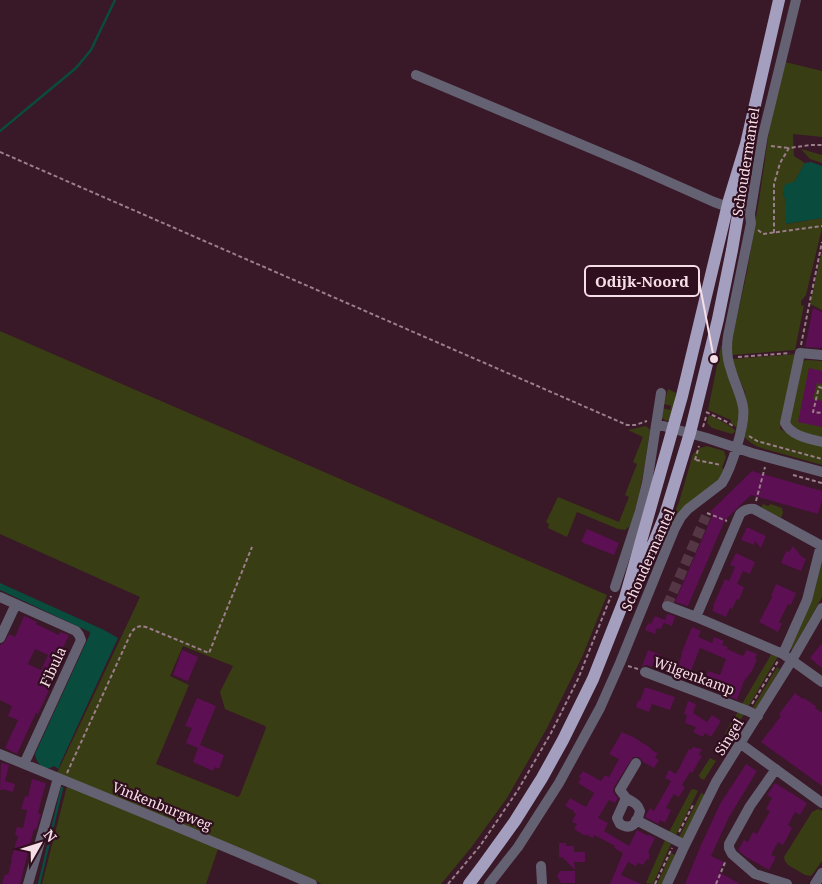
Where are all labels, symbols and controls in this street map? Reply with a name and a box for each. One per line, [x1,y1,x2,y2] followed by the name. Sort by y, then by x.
[728,105,764,218] street label: Schoudermantel
[585,266,699,296] callout: Odijk-Noord
[595,271,689,291] text: Odijk-Noord
[617,505,679,614] street label: Schoudermantel
[35,643,70,690] street label: Fibula
[651,652,738,699] street label: Wilgenkamp
[710,714,748,759] street label: Singel
[109,777,215,834] street label: Vinkenburgweg
[15,819,65,869] north arrow
[40,825,61,846] text: N

